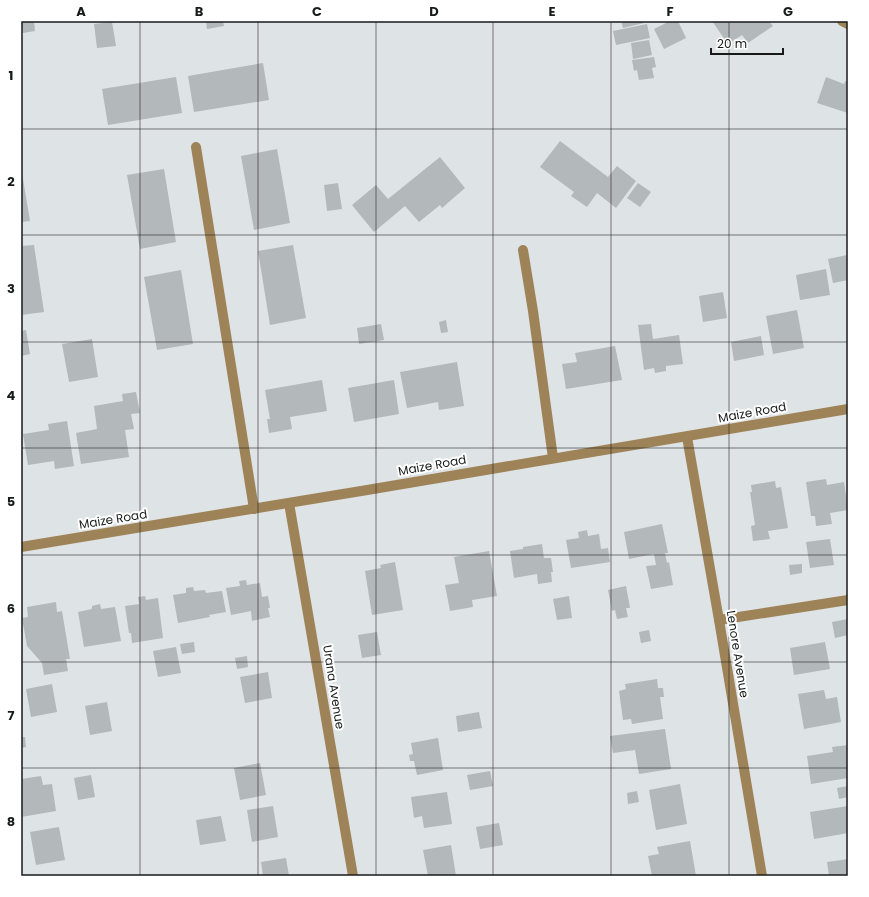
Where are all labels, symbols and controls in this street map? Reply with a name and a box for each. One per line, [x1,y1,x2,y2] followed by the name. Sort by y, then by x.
[76,2,86,21] text: A
[195,2,204,21] text: B
[312,2,322,21] text: C
[429,2,439,21] text: D
[548,2,556,21] text: E
[666,2,674,21] text: F
[783,2,793,21] text: G
[711,30,783,56] scale bar
[717,35,747,52] text: 20 m
[9,66,13,85] text: 1
[7,172,15,191] text: 2
[7,279,15,298] text: 3
[7,386,16,405] text: 4
[717,398,787,426] street label: Maize Road
[397,451,467,479] street label: Maize Road
[7,492,15,511] text: 5
[78,505,148,533] street label: Maize Road
[7,599,15,618] text: 6
[723,609,753,699] street label: Lenore Avenue
[319,644,349,730] street label: Urana Avenue
[8,706,15,725] text: 7
[7,812,15,831] text: 8

